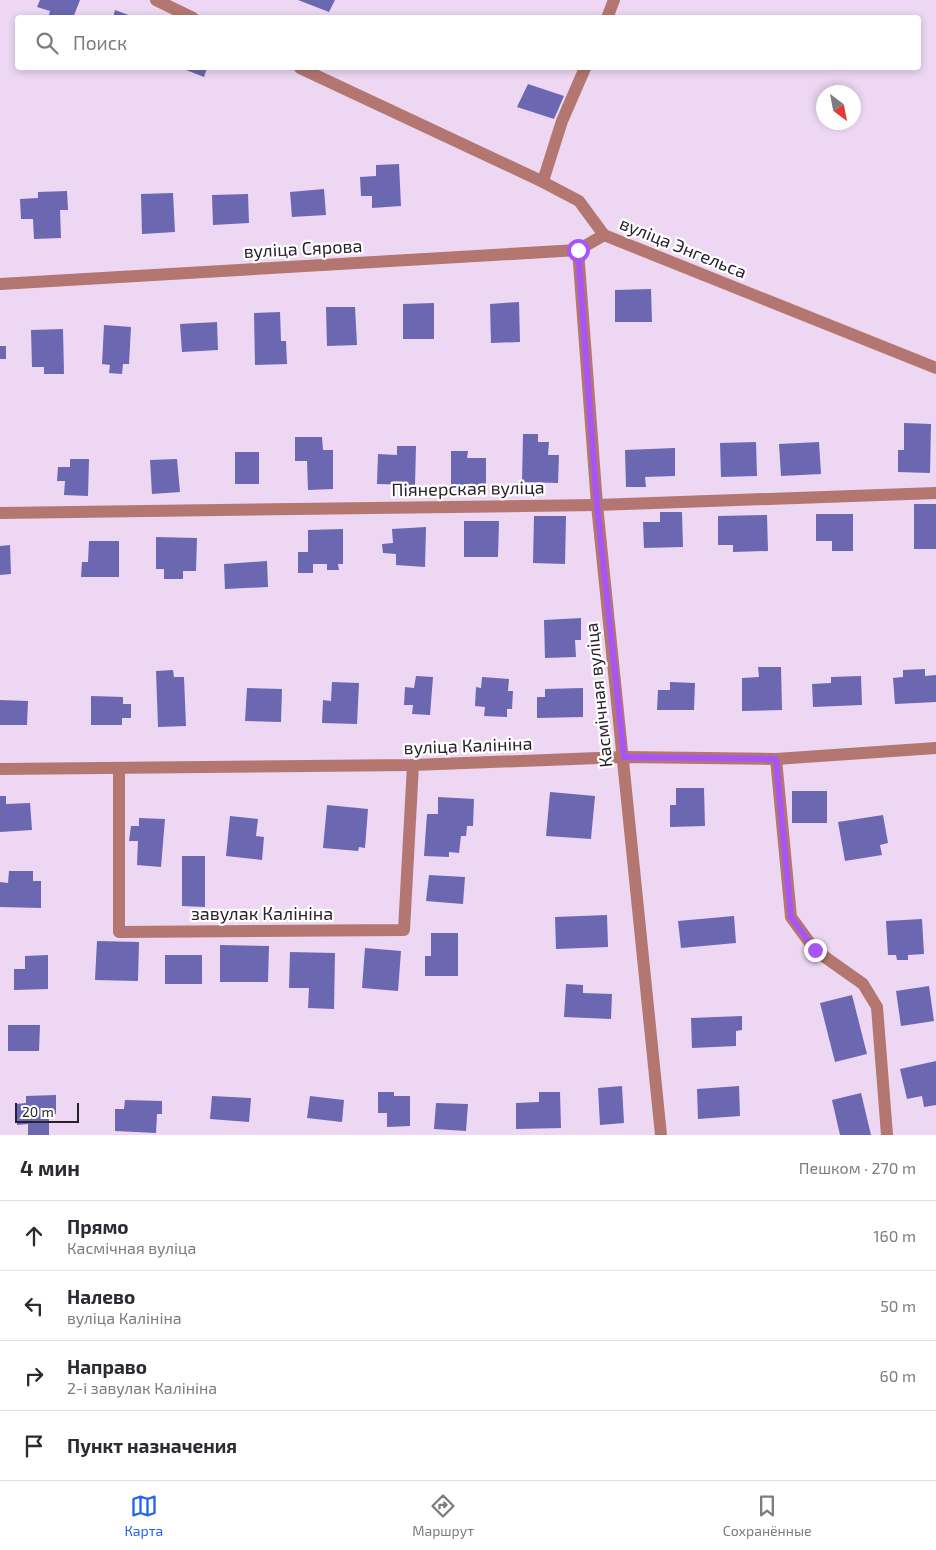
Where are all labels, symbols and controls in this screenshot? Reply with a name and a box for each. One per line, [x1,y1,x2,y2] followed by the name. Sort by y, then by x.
[15,15,921,70] search box
[33,29,61,57] icon: search
[73,31,127,54] text: Поиск
[816,85,861,130] north arrow
[617,212,750,283] street label: вуліца Энгельса
[243,234,363,262] street label: вуліца Сярова
[567,239,590,262] route start
[391,476,545,500] street label: Піянерская вуліца
[579,622,617,769] street label: Касмічная вуліца
[403,732,533,758] street label: вуліца Калініна
[191,902,333,924] street label: завулак Калініна
[804,939,827,962] route end
[15,1100,79,1123] scale bar
[22,1103,54,1120] text: 20 m
[20,1155,80,1180] text: 4 мин
[799,1158,916,1177] text: Пешком · 270 m
[67,1215,129,1238] text: Прямо
[20,1222,48,1250] icon: ahead
[873,1226,916,1245] text: 160 m
[67,1238,196,1257] text: Касмічная вуліца
[67,1285,135,1308] text: Налево
[20,1292,48,1320] icon: left
[880,1296,916,1315] text: 50 m
[67,1308,182,1327] text: вуліца Калініна
[67,1355,147,1378] text: Направо
[20,1362,48,1390] icon: right
[880,1366,916,1385] text: 60 m
[67,1378,217,1397] text: 2-і завулак Калініна
[20,1432,48,1460] icon: arrive
[67,1434,237,1457] text: Пункт назначения
[124,1492,163,1539] tab: Карта
[412,1492,474,1539] tab: Маршрут
[723,1492,812,1539] tab: Сохранённые

